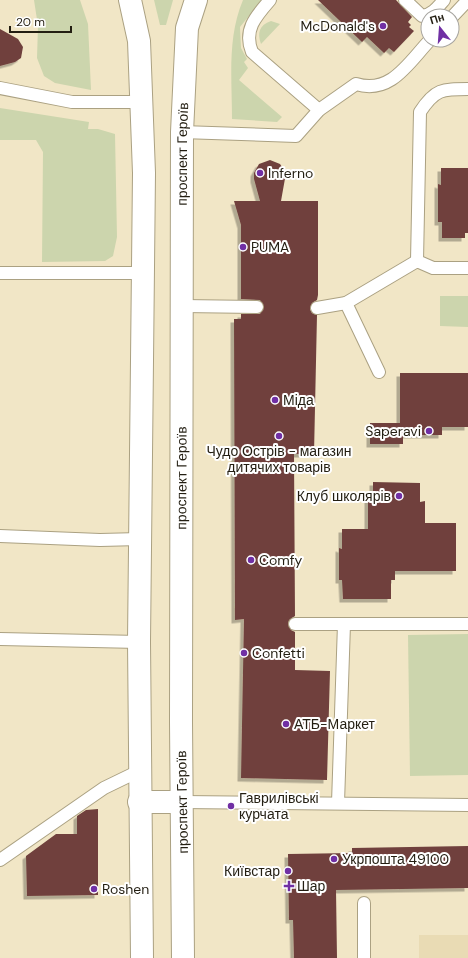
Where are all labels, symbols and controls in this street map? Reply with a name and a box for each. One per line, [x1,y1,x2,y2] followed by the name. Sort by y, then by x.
[10,8,71,34] scale bar
[420,8,460,48] north arrow
[428,10,446,27] text: Пн
[16,14,45,30] text: 20 m
[300,17,375,35] place label: McDonald's
[378,21,388,31] marker: McDonald's
[173,102,192,206] street label: проспект Героїв
[268,164,313,182] place label: Inferno
[255,168,265,178] marker: Inferno
[251,238,289,256] place label: PUMA
[238,242,248,252] marker: PUMA
[283,391,314,409] place label: Міда
[270,395,280,405] marker: Міда
[365,422,421,440] place label: Saperavi
[172,426,191,530] street label: проспект Героїв
[424,426,434,436] marker: Saperavi
[274,431,284,441] marker: Чудо Острів - магазин дитячих товарів
[206,442,352,476] place label: Чудо Острів - магазин дитячих товарів
[297,487,391,505] place label: Клуб школярів
[394,491,404,501] marker: Клуб школярів
[259,551,303,569] place label: Comfy
[246,555,256,565] marker: Comfy
[252,644,305,662] place label: Confetti
[239,648,249,658] marker: Confetti
[294,715,376,733] place label: АТБ-Маркет
[281,719,291,729] marker: АТБ-Маркет
[172,750,192,854] street label: проспект Героїв
[239,789,319,823] place label: Гаврилівські курчата
[226,801,236,811] marker: Гаврилівські курчата
[342,850,449,868] place label: Укрпошта 49100
[329,854,339,864] marker: Укрпошта 49100
[224,862,280,880] place label: Київстар
[283,866,293,876] marker: Київстар
[297,877,326,895] place label: Шар
[102,880,149,898] place label: Roshen
[284,881,294,891] marker: Шар
[89,884,99,894] marker: Roshen

